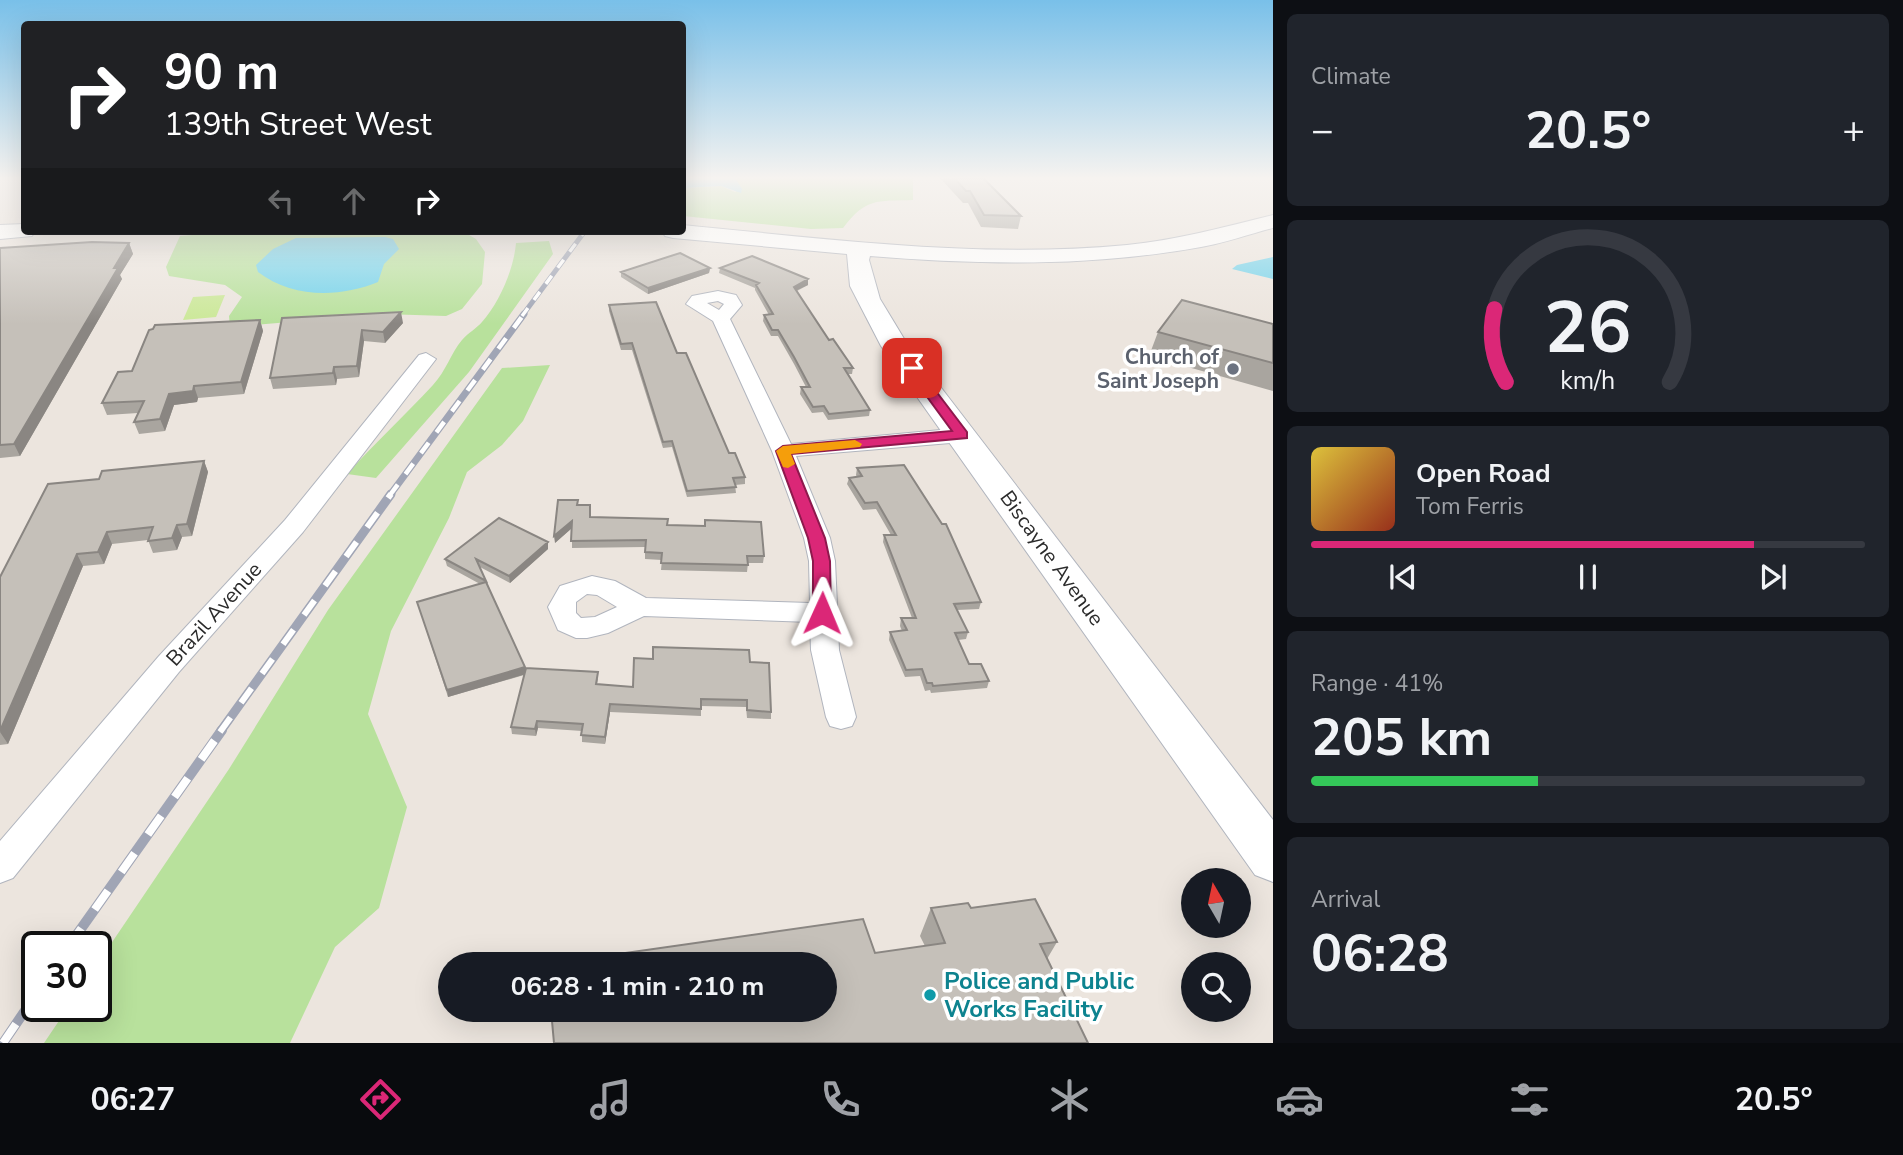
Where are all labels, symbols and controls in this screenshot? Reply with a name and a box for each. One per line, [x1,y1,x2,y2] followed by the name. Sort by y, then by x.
[164,39,279,106] text: 90 m
[49,49,140,140] icon: right
[1311,61,1391,92] text: Climate
[1525,95,1651,166] text: 20.5°
[164,103,432,146] text: 139th Street West
[1311,105,1334,156] text: −
[1842,105,1865,156] text: +
[262,182,300,220] icon: left
[335,182,373,220] icon: ahead
[408,182,446,220] icon: right
[1544,278,1632,378] text: 26
[882,338,942,398] pin
[1097,343,1219,395] place label: Church of Saint Joseph
[893,349,931,387] icon: arrive
[1225,361,1241,377] marker: Church of Saint Joseph
[1560,363,1616,397] text: km/h
[1416,456,1551,491] text: Open Road
[993,485,1111,631] street label: Biscayne Avenue
[1416,491,1524,522] text: Tom Ferris
[160,556,268,672] street label: Brazil Avenue
[1384,558,1422,596] icon: previous
[1569,558,1607,596] icon: pause
[1754,558,1792,596] icon: next
[785,576,859,650] position arrow
[1311,668,1443,699] text: Range · 41%
[1311,702,1492,773] text: 205 km
[1181,868,1251,938] north arrow
[1181,868,1251,1022] map controls
[1311,884,1380,915] text: Arrival
[1311,918,1449,989] text: 06:28
[21,931,112,1022] speed limit sign: 30
[1181,952,1251,1022] button: search
[944,965,1135,1025] place label: Police and Public Works Facility
[511,969,764,1004] text: 06:28 · 1 min · 210 m
[922,987,938,1003] marker: Police and Public Works Facility
[356,1075,405,1124] icon: directions
[586,1075,635,1124] icon: music
[816,1075,865,1124] icon: phone
[1045,1075,1094,1124] icon: climate
[1275,1075,1324,1124] icon: car
[1505,1075,1554,1124] icon: filters
[90,1078,175,1121] text: 06:27
[1735,1078,1813,1121] text: 20.5°

